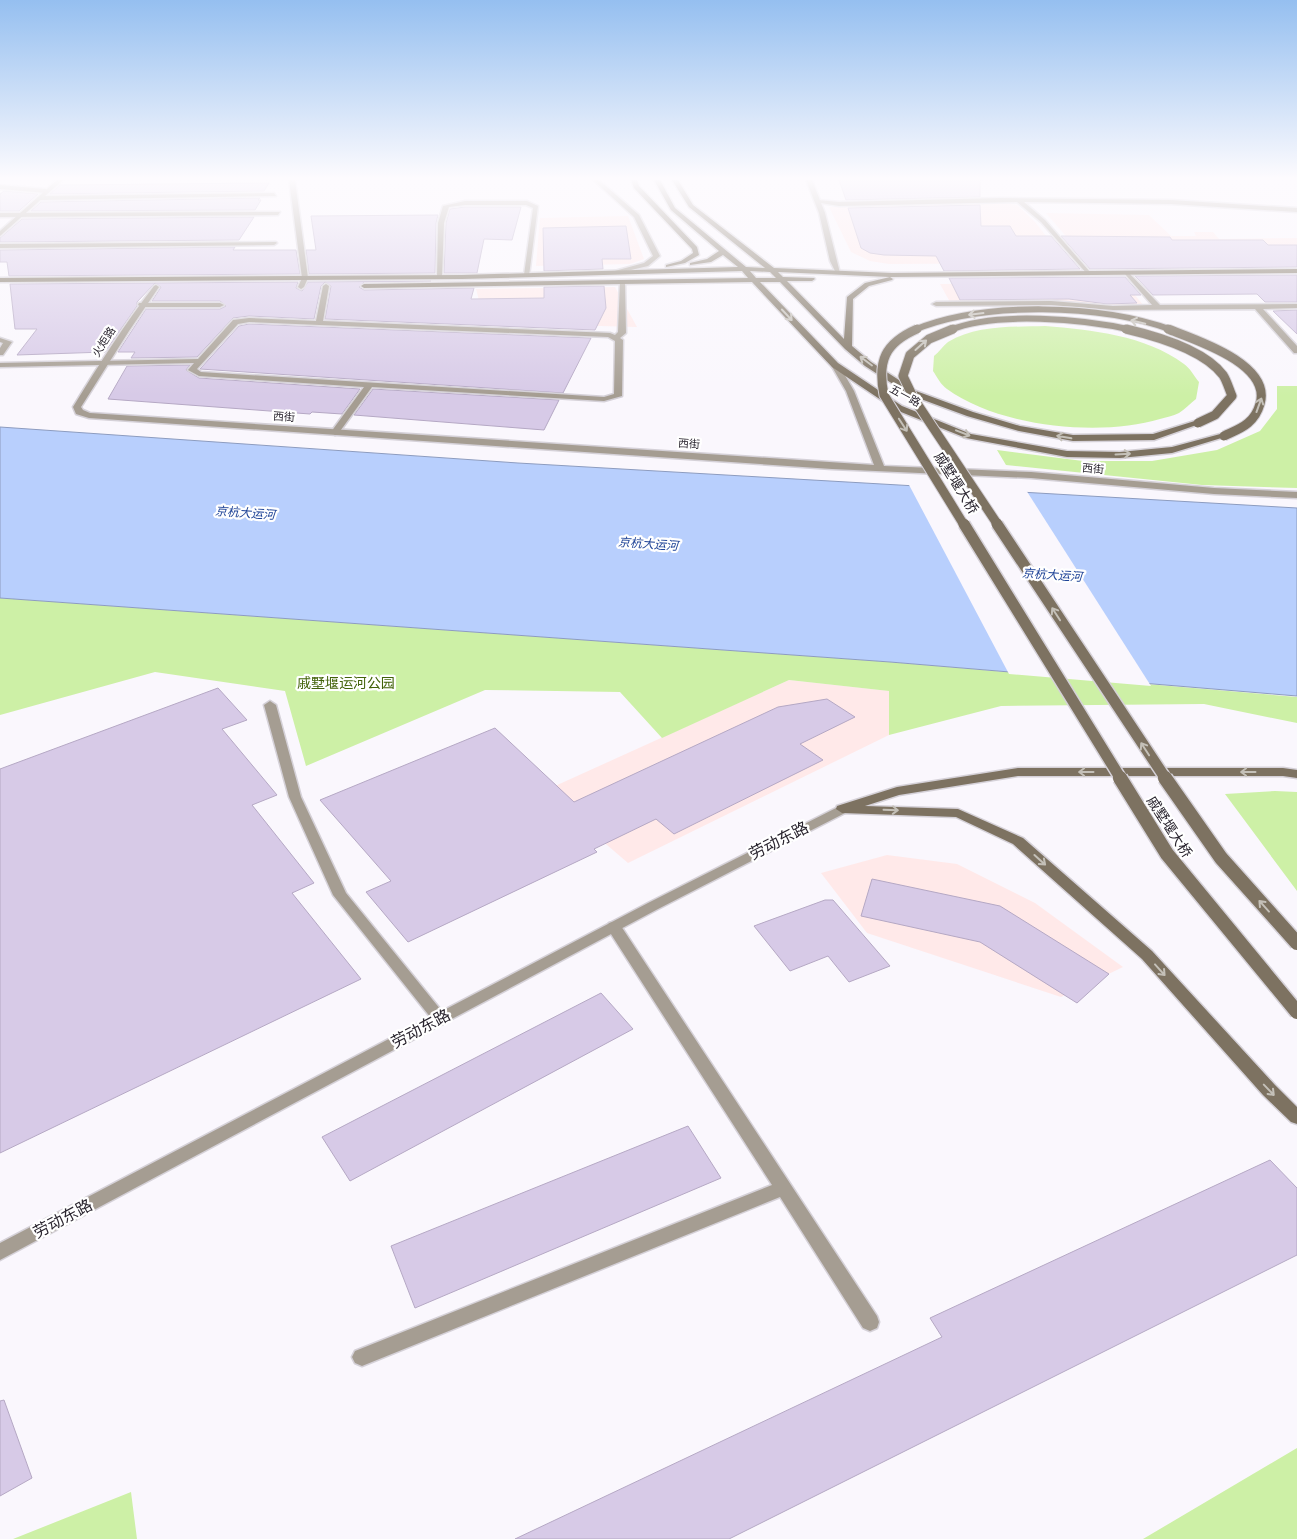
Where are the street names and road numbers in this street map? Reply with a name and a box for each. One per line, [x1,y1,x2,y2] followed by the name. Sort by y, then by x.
[89,324,119,360] street label: 火炬路
[887,382,923,410] street label: 五一路
[273,409,295,425] street label: 西街
[678,436,700,452] street label: 西街
[929,448,983,518] street label: 戚墅堰大桥
[1081,461,1105,477] street label: 西街
[1142,792,1196,862] street label: 戚墅堰大桥
[745,817,813,865] street label: 劳动东路
[388,1004,454,1054] street label: 劳动东路
[30,1194,96,1244] street label: 劳动东路

